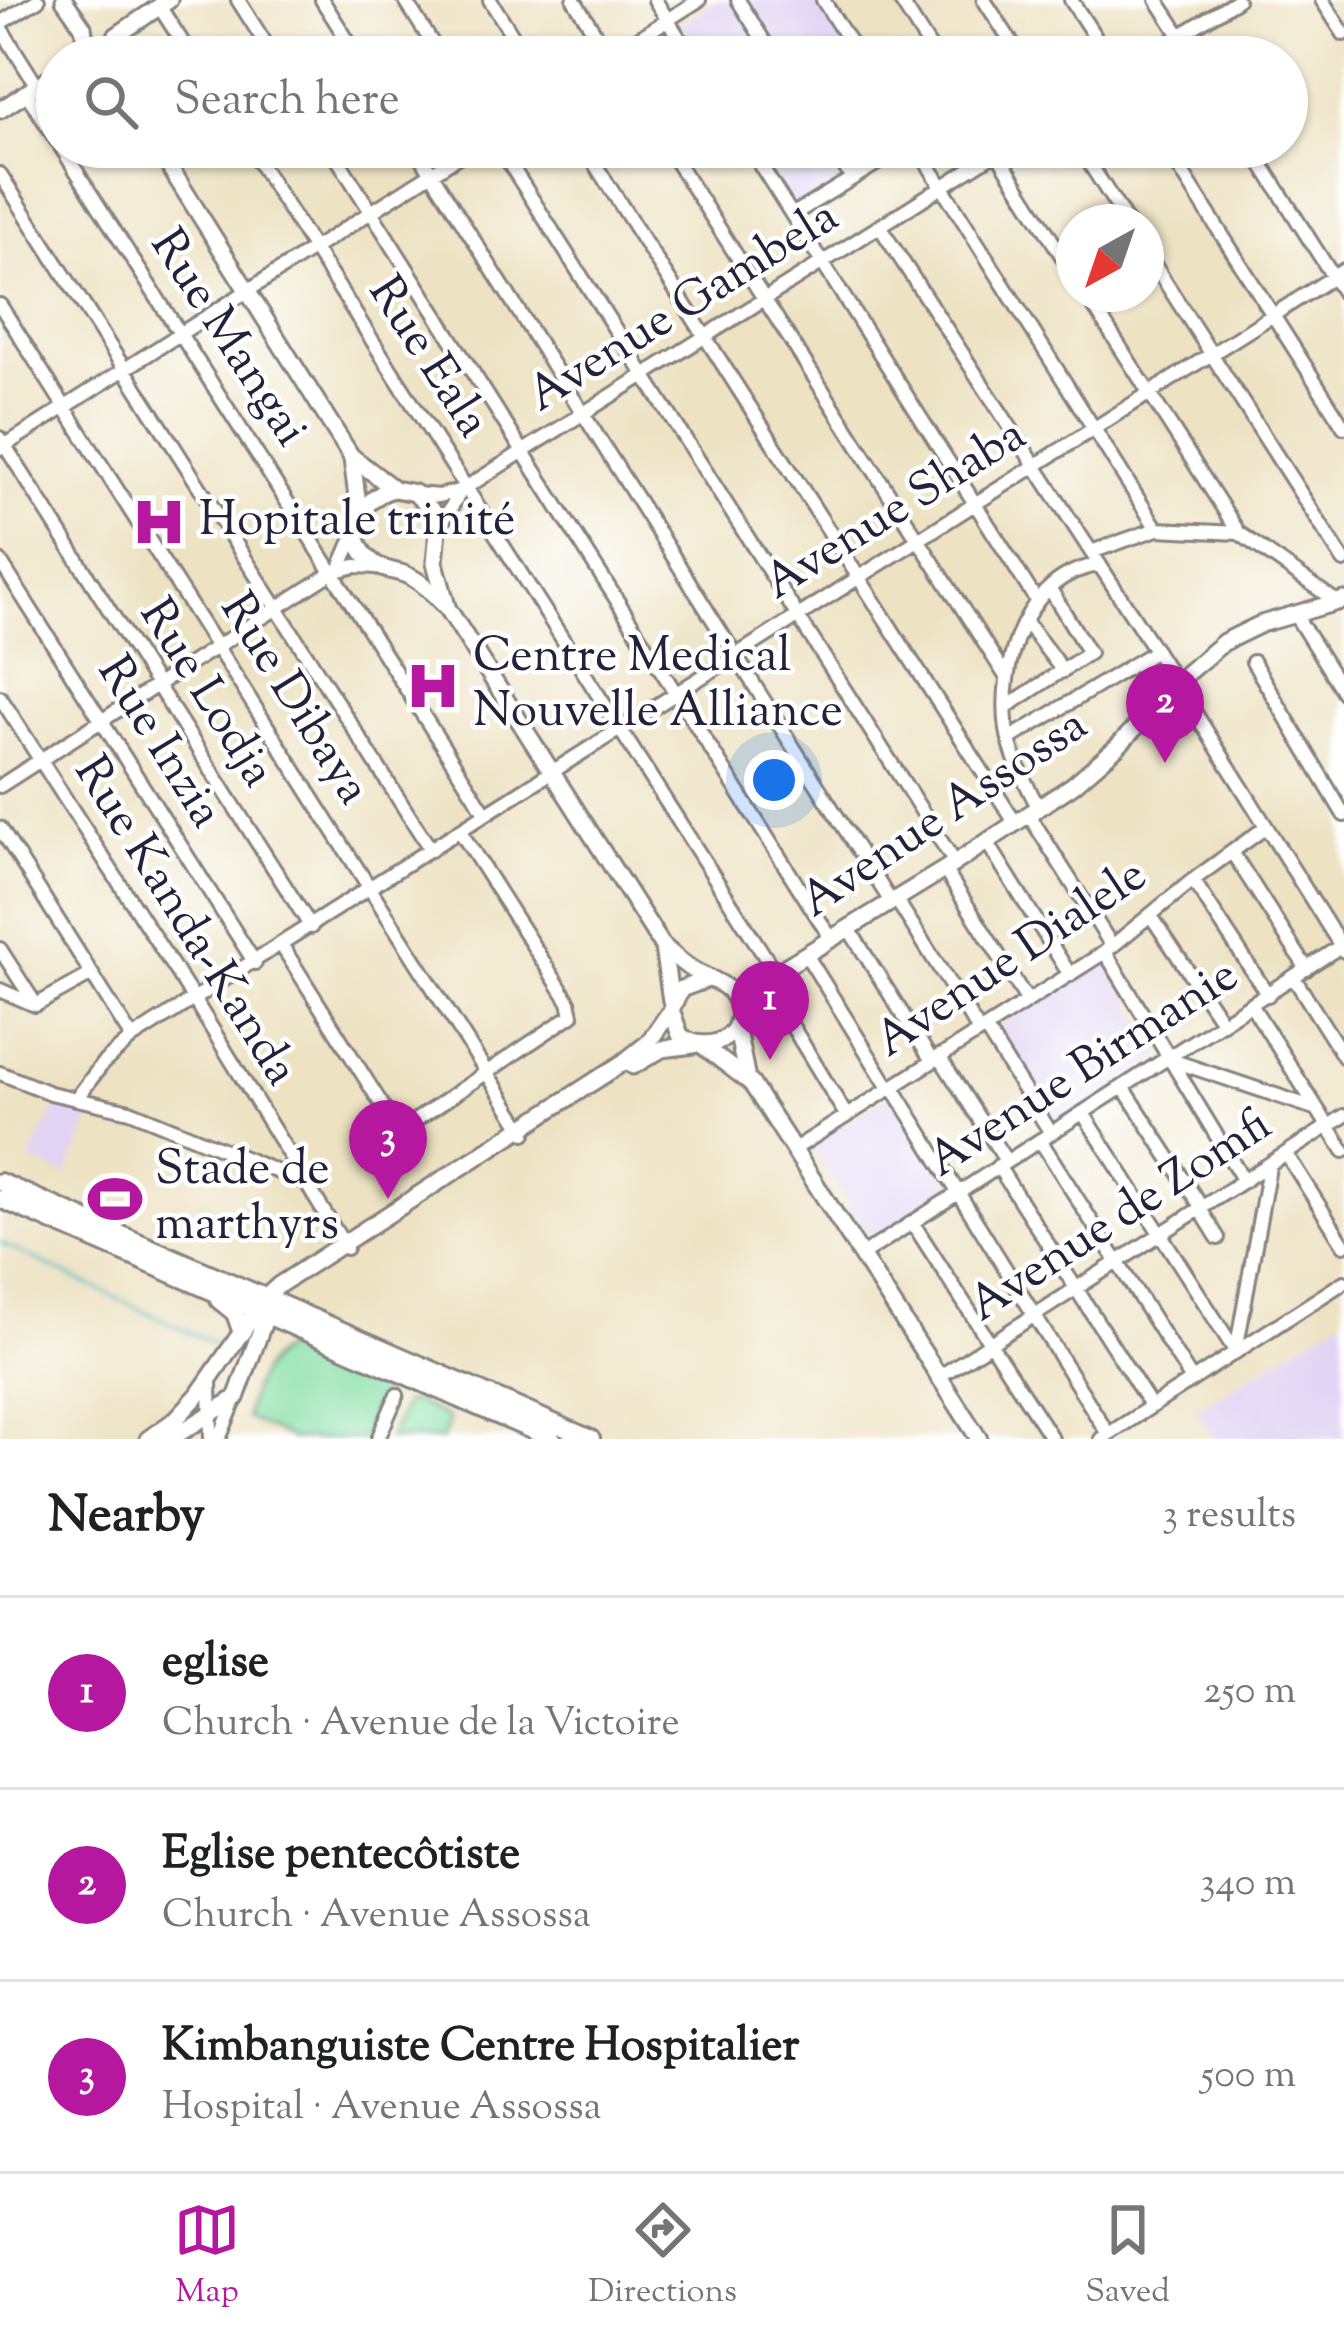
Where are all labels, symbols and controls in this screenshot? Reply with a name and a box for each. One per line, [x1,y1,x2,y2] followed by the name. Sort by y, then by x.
[36,36,1308,168] search box
[78,69,144,135] icon: search
[174,70,400,135] text: Search here
[515,185,853,431] street label: Avenue Gambela
[1056,204,1164,312] north arrow
[131,217,323,461] street label: Rue Mangai
[349,264,505,452] street label: Rue Eala
[752,403,1040,619] street label: Avenue Shaba
[199,488,515,557] place label: Hopitale trinité
[130,493,188,551] hospital icon: Hopitale trinité
[201,581,385,819] street label: Rue Dibaya
[120,586,290,802] street label: Rue Lodja
[473,624,843,748] place label: Centre Medical Nouvelle Alliance
[78,644,238,842] street label: Rue Inzia
[404,657,462,715] hospital icon: Centre Medical Nouvelle Alliance
[1126,664,1204,763] pin: 2
[787,693,1103,937] street label: Avenue Assossa
[55,744,313,1100] street label: Rue Kanda-Kanda
[744,750,804,810] your location
[862,843,1162,1077] street label: Avenue Dialele
[915,944,1253,1196] street label: Avenue Birmanie
[731,961,809,1060] pin: 1
[956,1093,1286,1341] street label: Avenue de Zomfi
[349,1100,427,1199] pin: 3
[155,1137,339,1261] place label: Stade de marthyrs
[86,1170,144,1228] sports icon: Stade de marthyrs
[48,1481,205,1554] text: Nearby
[1162,1489,1296,1545] text: 3 results
[162,1632,269,1697] text: eglise
[80,1665,94,1721] text: 1
[1203,1665,1296,1721] text: 250 m
[162,1697,680,1753] text: Church · Avenue de la Victoire
[162,1824,520,1889] text: Eglise pentecôtiste
[78,1857,96,1913] text: 2
[1200,1857,1296,1913] text: 340 m
[162,1889,591,1945] text: Church · Avenue Assossa
[162,2016,799,2081] text: Kimbanguiste Centre Hospitalier
[79,2049,95,2105] text: 3
[1201,2049,1296,2105] text: 500 m
[162,2081,602,2137] text: Hospital · Avenue Assossa
[174,2197,240,2317] tab: Map
[588,2197,737,2317] tab: Directions
[1085,2197,1170,2317] tab: Saved

